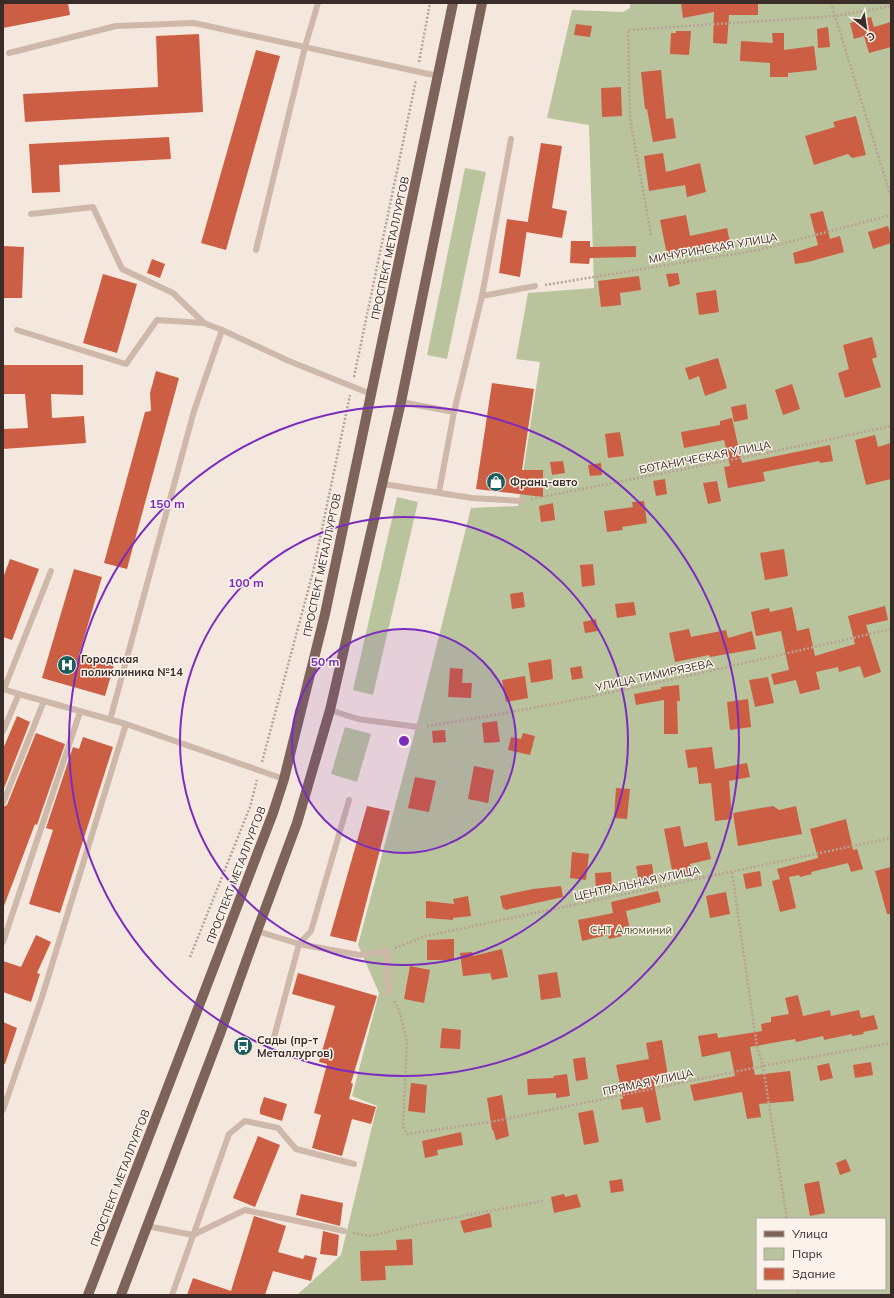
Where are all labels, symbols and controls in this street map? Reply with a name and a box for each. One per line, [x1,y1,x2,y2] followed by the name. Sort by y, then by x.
[846,8,886,48] north arrow
[864,29,878,45] text: С
[368,175,412,321] street label: ПРОСПЕКТ МЕТАЛЛУРГОВ
[648,230,778,266] street label: МИЧУРИНСКАЯ УЛИЦА
[638,437,772,477] street label: БОТАНИЧЕСКАЯ УЛИЦА
[485,471,507,493] shop icon: Франц-авто
[510,475,578,489] place label: Франц-авто
[300,492,344,638] street label: ПРОСПЕКТ МЕТАЛЛУРГОВ
[149,496,185,511] text: 150 m
[228,575,264,590] text: 100 m
[81,652,183,679] place label: Городская поликлиника №14
[56,654,78,676] hospital icon: Городская поликлиника №14
[311,654,339,669] text: 50 m
[593,656,714,695] street label: УЛИЦА ТИМИРЯЗЕВА
[397,734,411,748] centre of rings
[203,804,269,946] street label: ПРОСПЕКТ МЕТАЛЛУРГОВ
[573,863,701,903] street label: ЦЕНТРАЛЬНАЯ УЛИЦА
[590,923,672,937] park label: СНТ Алюминий
[257,1033,334,1060] place label: Сады (пр-т Металлургов)
[232,1035,254,1057] bus stop icon: Сады (пр-т Металлургов)
[602,1066,694,1098] street label: ПРЯМАЯ УЛИЦА
[87,1107,153,1249] street label: ПРОСПЕКТ МЕТАЛЛУРГОВ
[756,1218,886,1290] legend
[791,1226,828,1241] text: Улица
[792,1246,823,1261] text: Парк
[792,1266,836,1281] text: Здание

